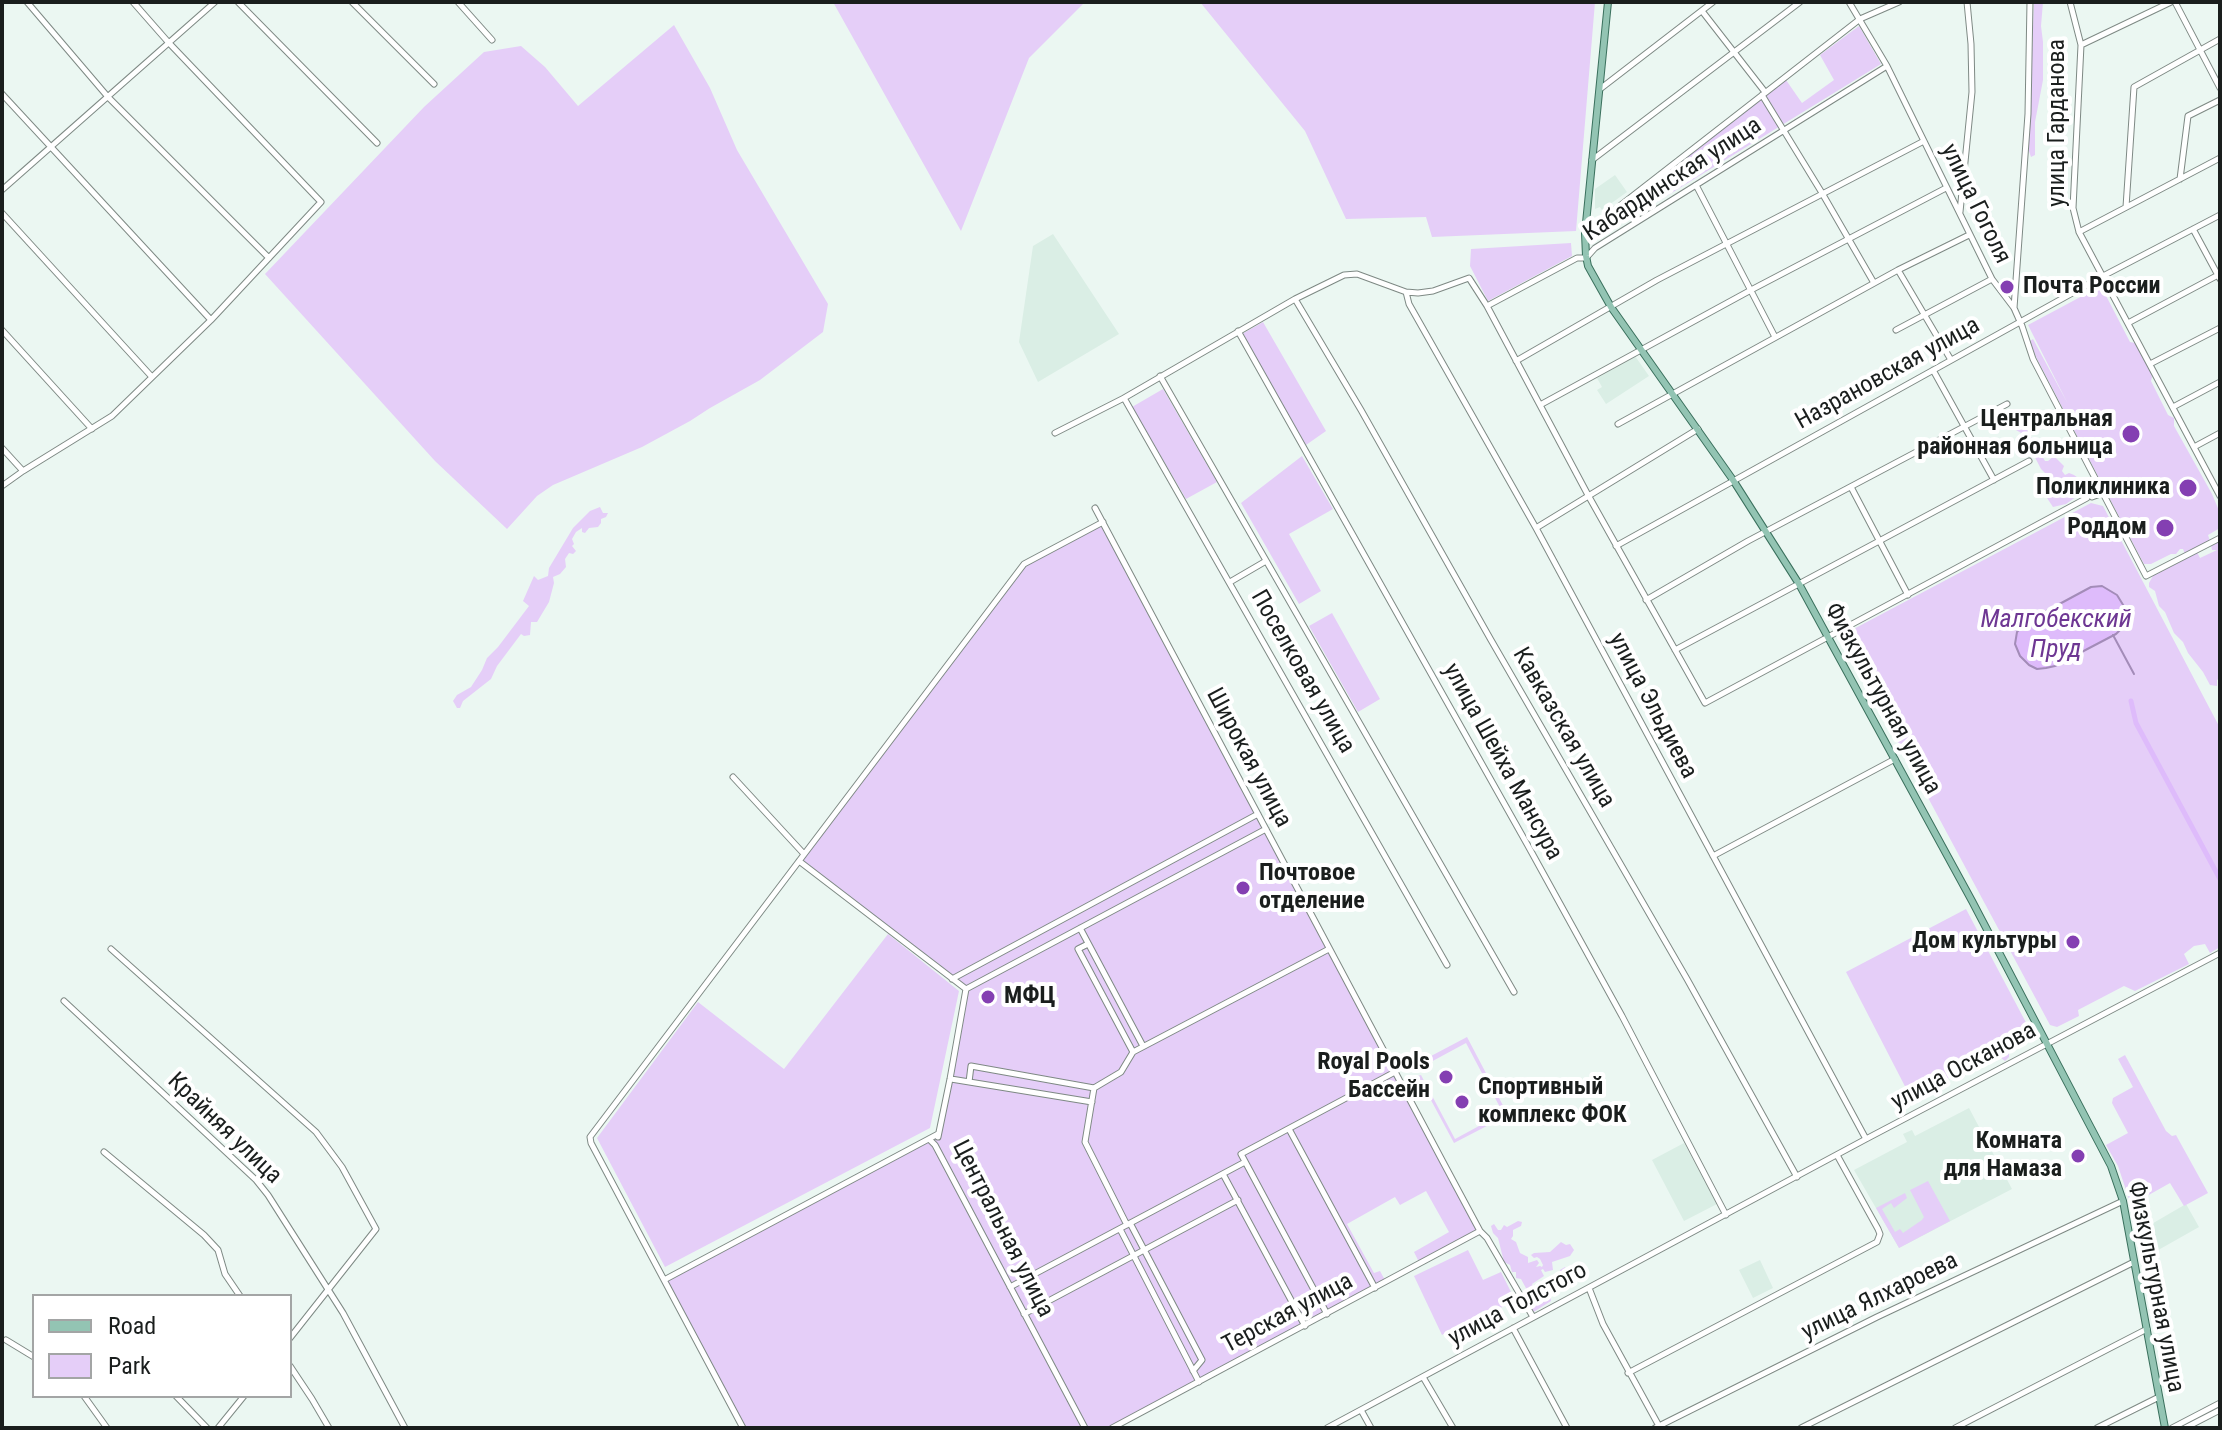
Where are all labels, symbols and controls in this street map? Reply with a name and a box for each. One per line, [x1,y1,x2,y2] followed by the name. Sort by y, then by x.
[2044,39,2072,207] street label: улица Гарданова
[1579,112,1767,248] street label: Кабардинская улица
[1934,139,2016,269] street label: улица Гоголя
[2023,273,2161,301] place label: Почта России
[1998,278,2016,296] marker: Почта России
[1791,311,1985,437] street label: Назрановская улица
[1917,406,2113,462] place label: Центральная районная больница
[2120,423,2142,445] marker: Центральная районная больница
[2036,474,2170,502] place label: Поликлиника
[2177,477,2199,499] marker: Поликлиника
[2067,514,2147,542] place label: Роддом
[2154,517,2176,539] marker: Роддом
[1244,585,1360,759] street label: Поселковая улица
[1817,598,1947,800] street label: Физкультурная улица
[1980,604,2132,666] water label: Малгобекский Пруд
[1601,628,1703,784] street label: улица Эльдиева
[1506,643,1620,813] street label: Кавказская улица
[1436,659,1568,865] street label: улица Шейха Мансура
[1199,683,1297,833] street label: Широкая улица
[1259,860,1365,916] place label: Почтовое отделение
[1234,879,1252,897] marker: Почтовое отделение
[1912,928,2057,956] place label: Дом культуры
[2064,933,2082,951] marker: Дом культуры
[1004,983,1056,1011] place label: МФЦ
[979,988,997,1006] marker: МФЦ
[1887,1017,2041,1117] street label: улица Осканова
[1317,1049,1430,1105] place label: Royal Pools Бассейн
[161,1067,287,1191] street label: Крайняя улица
[1437,1068,1455,1086] marker: Royal Pools Бассейн
[1478,1074,1627,1130] place label: Спортивный комплекс ФОК
[1453,1093,1471,1111] marker: Спортивный комплекс ФОК
[1944,1128,2062,1184] place label: Комната для Намаза
[945,1136,1059,1322] street label: Центральная улица
[2069,1147,2087,1165] marker: Комната для Намаза
[2120,1179,2190,1395] street label: Физкультурная улица
[1797,1247,1963,1347] street label: улица Ялхароева
[1444,1256,1592,1354] street label: улица Толстого
[1218,1268,1358,1360] street label: Терская улица
[32,1294,292,1398] legend
[108,1312,156,1340] text: Road
[108,1352,151,1380] text: Park

